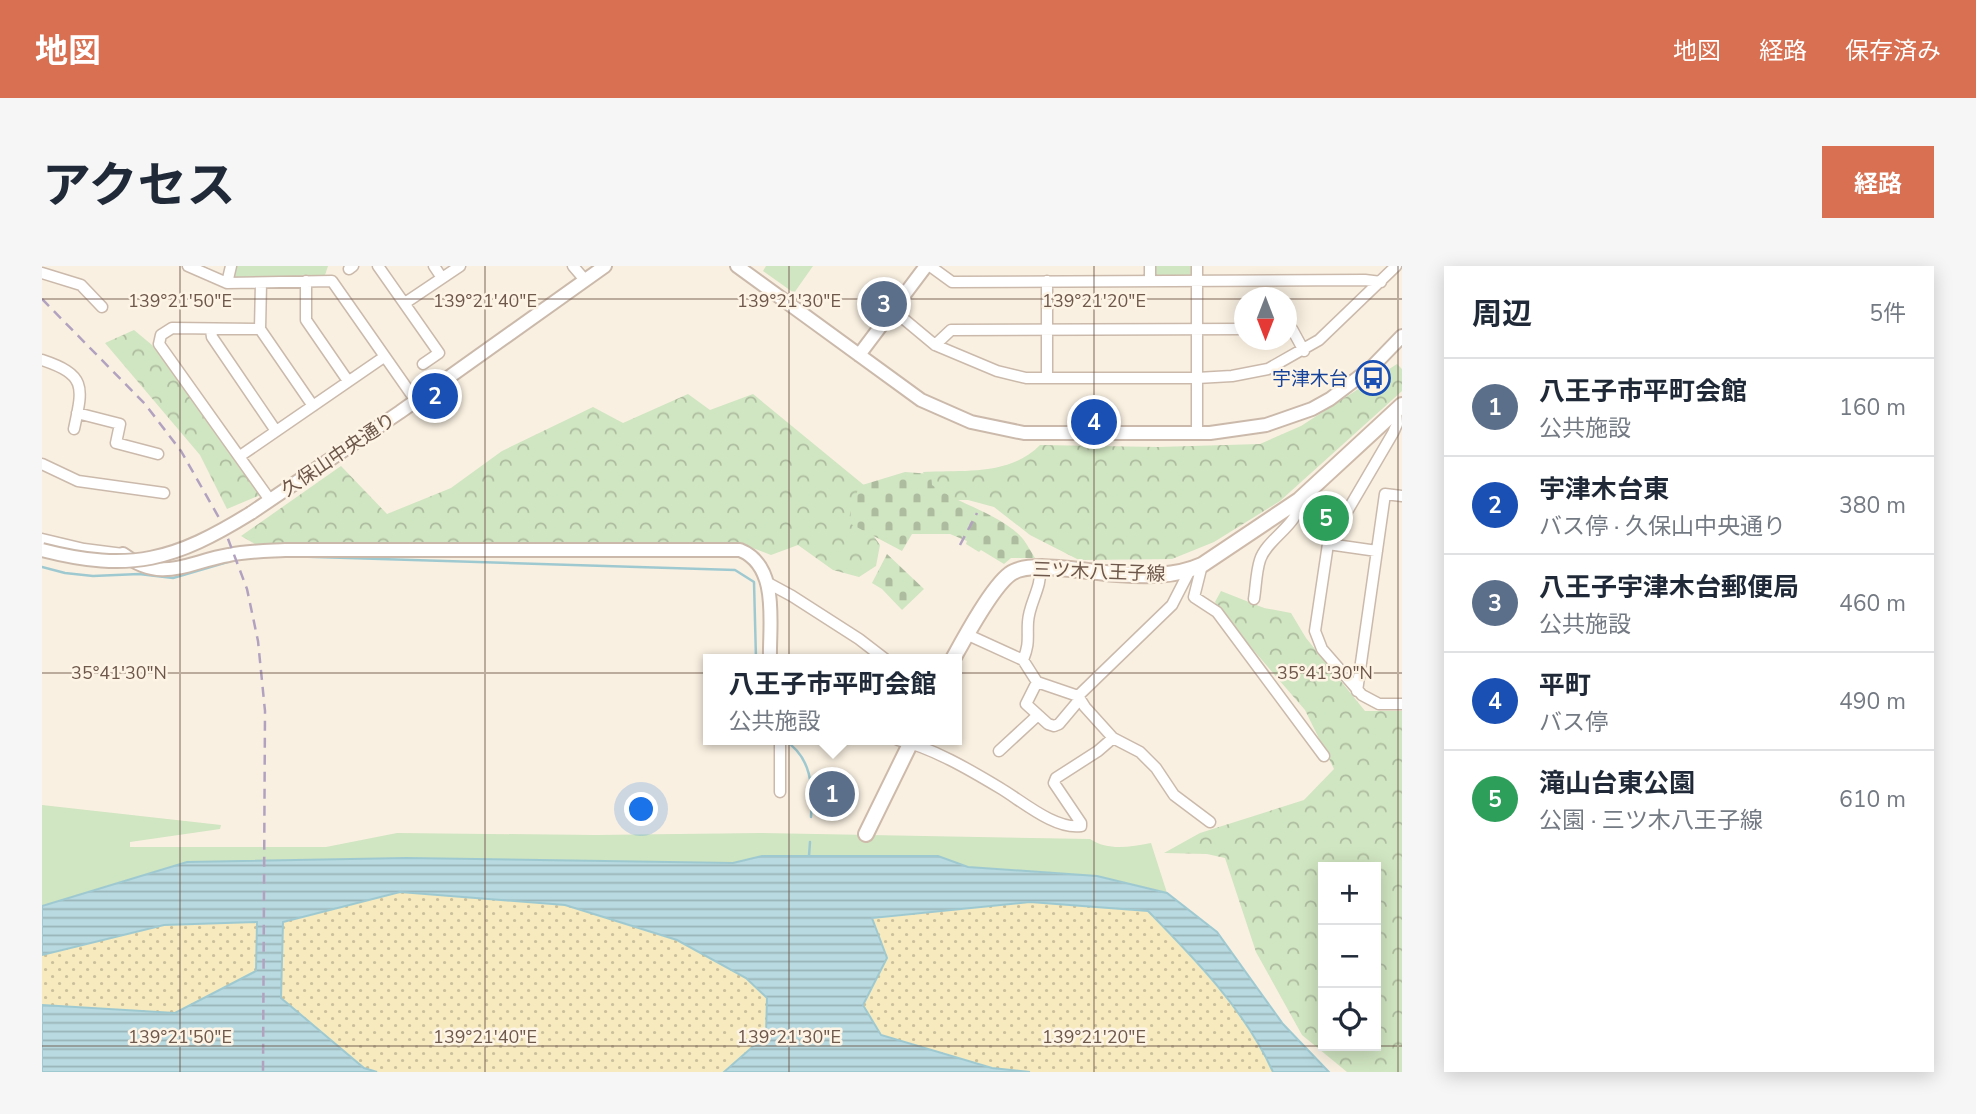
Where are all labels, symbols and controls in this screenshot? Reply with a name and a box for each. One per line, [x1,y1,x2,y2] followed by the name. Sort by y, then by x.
[35,29,101,74] text: 地図
[1673,35,1721,67] text: 地図
[1759,35,1807,67] text: 経路
[1845,35,1941,67] text: 保存済み
[1822,146,1934,218] button: 経路
[42,152,236,219] text: アクセス
[861,278,907,330] pin: 3
[1234,287,1297,350] north arrow
[128,289,232,313] text: 139°21'50"E
[433,289,537,313] text: 139°21'40"E
[737,289,841,313] text: 139°21'30"E
[1042,289,1146,313] text: 139°21'20"E
[1472,294,1532,335] text: 周辺
[1869,298,1906,329] text: 5件
[1354,359,1392,397] bus stop icon: 宇津木台
[1272,366,1348,392] place label: 宇津木台
[412,370,458,422] pin: 2
[1539,374,1747,409] text: 八王子市平町会館
[1488,392,1502,423] text: 1
[1839,392,1906,423] text: 160 m
[1071,396,1117,448] pin: 4
[276,407,401,503] street label: 久保山中央通り
[1539,413,1631,444] text: 公共施設
[1539,472,1669,507] text: 宇津木台東
[1488,490,1502,521] text: 2
[1839,490,1906,521] text: 380 m
[1303,492,1349,544] pin: 5
[1539,511,1786,542] text: バス停 · 久保山中央通り
[1032,557,1166,587] street label: 三ツ木八王子線
[1539,570,1799,605] text: 八王子宇津木台郵便局
[1488,588,1502,619] text: 3
[1839,588,1906,619] text: 460 m
[1539,609,1631,640] text: 公共施設
[703,654,962,745] popup
[71,661,167,685] text: 35°41'30"N
[1277,661,1373,685] text: 35°41'30"N
[728,667,937,702] text: 八王子市平町会館
[1539,668,1591,703] text: 平町
[1488,686,1502,717] text: 4
[1839,686,1906,717] text: 490 m
[728,706,820,737] text: 公共施設
[1539,707,1608,738] text: バス停
[1539,766,1695,801] text: 滝山台東公園
[809,768,855,820] pin: 1
[1488,784,1502,815] text: 5
[1839,784,1906,815] text: 610 m
[624,792,658,826] your location
[1539,805,1763,836] text: 公園 · 三ツ木八王子線
[1318,862,1381,1051] map controls
[1318,862,1381,925] button: +
[1318,925,1381,988] button: −
[1318,988,1381,1051] button: locate
[128,1025,232,1049] text: 139°21'50"E
[433,1025,537,1049] text: 139°21'40"E
[737,1025,841,1049] text: 139°21'30"E
[1042,1025,1146,1049] text: 139°21'20"E

